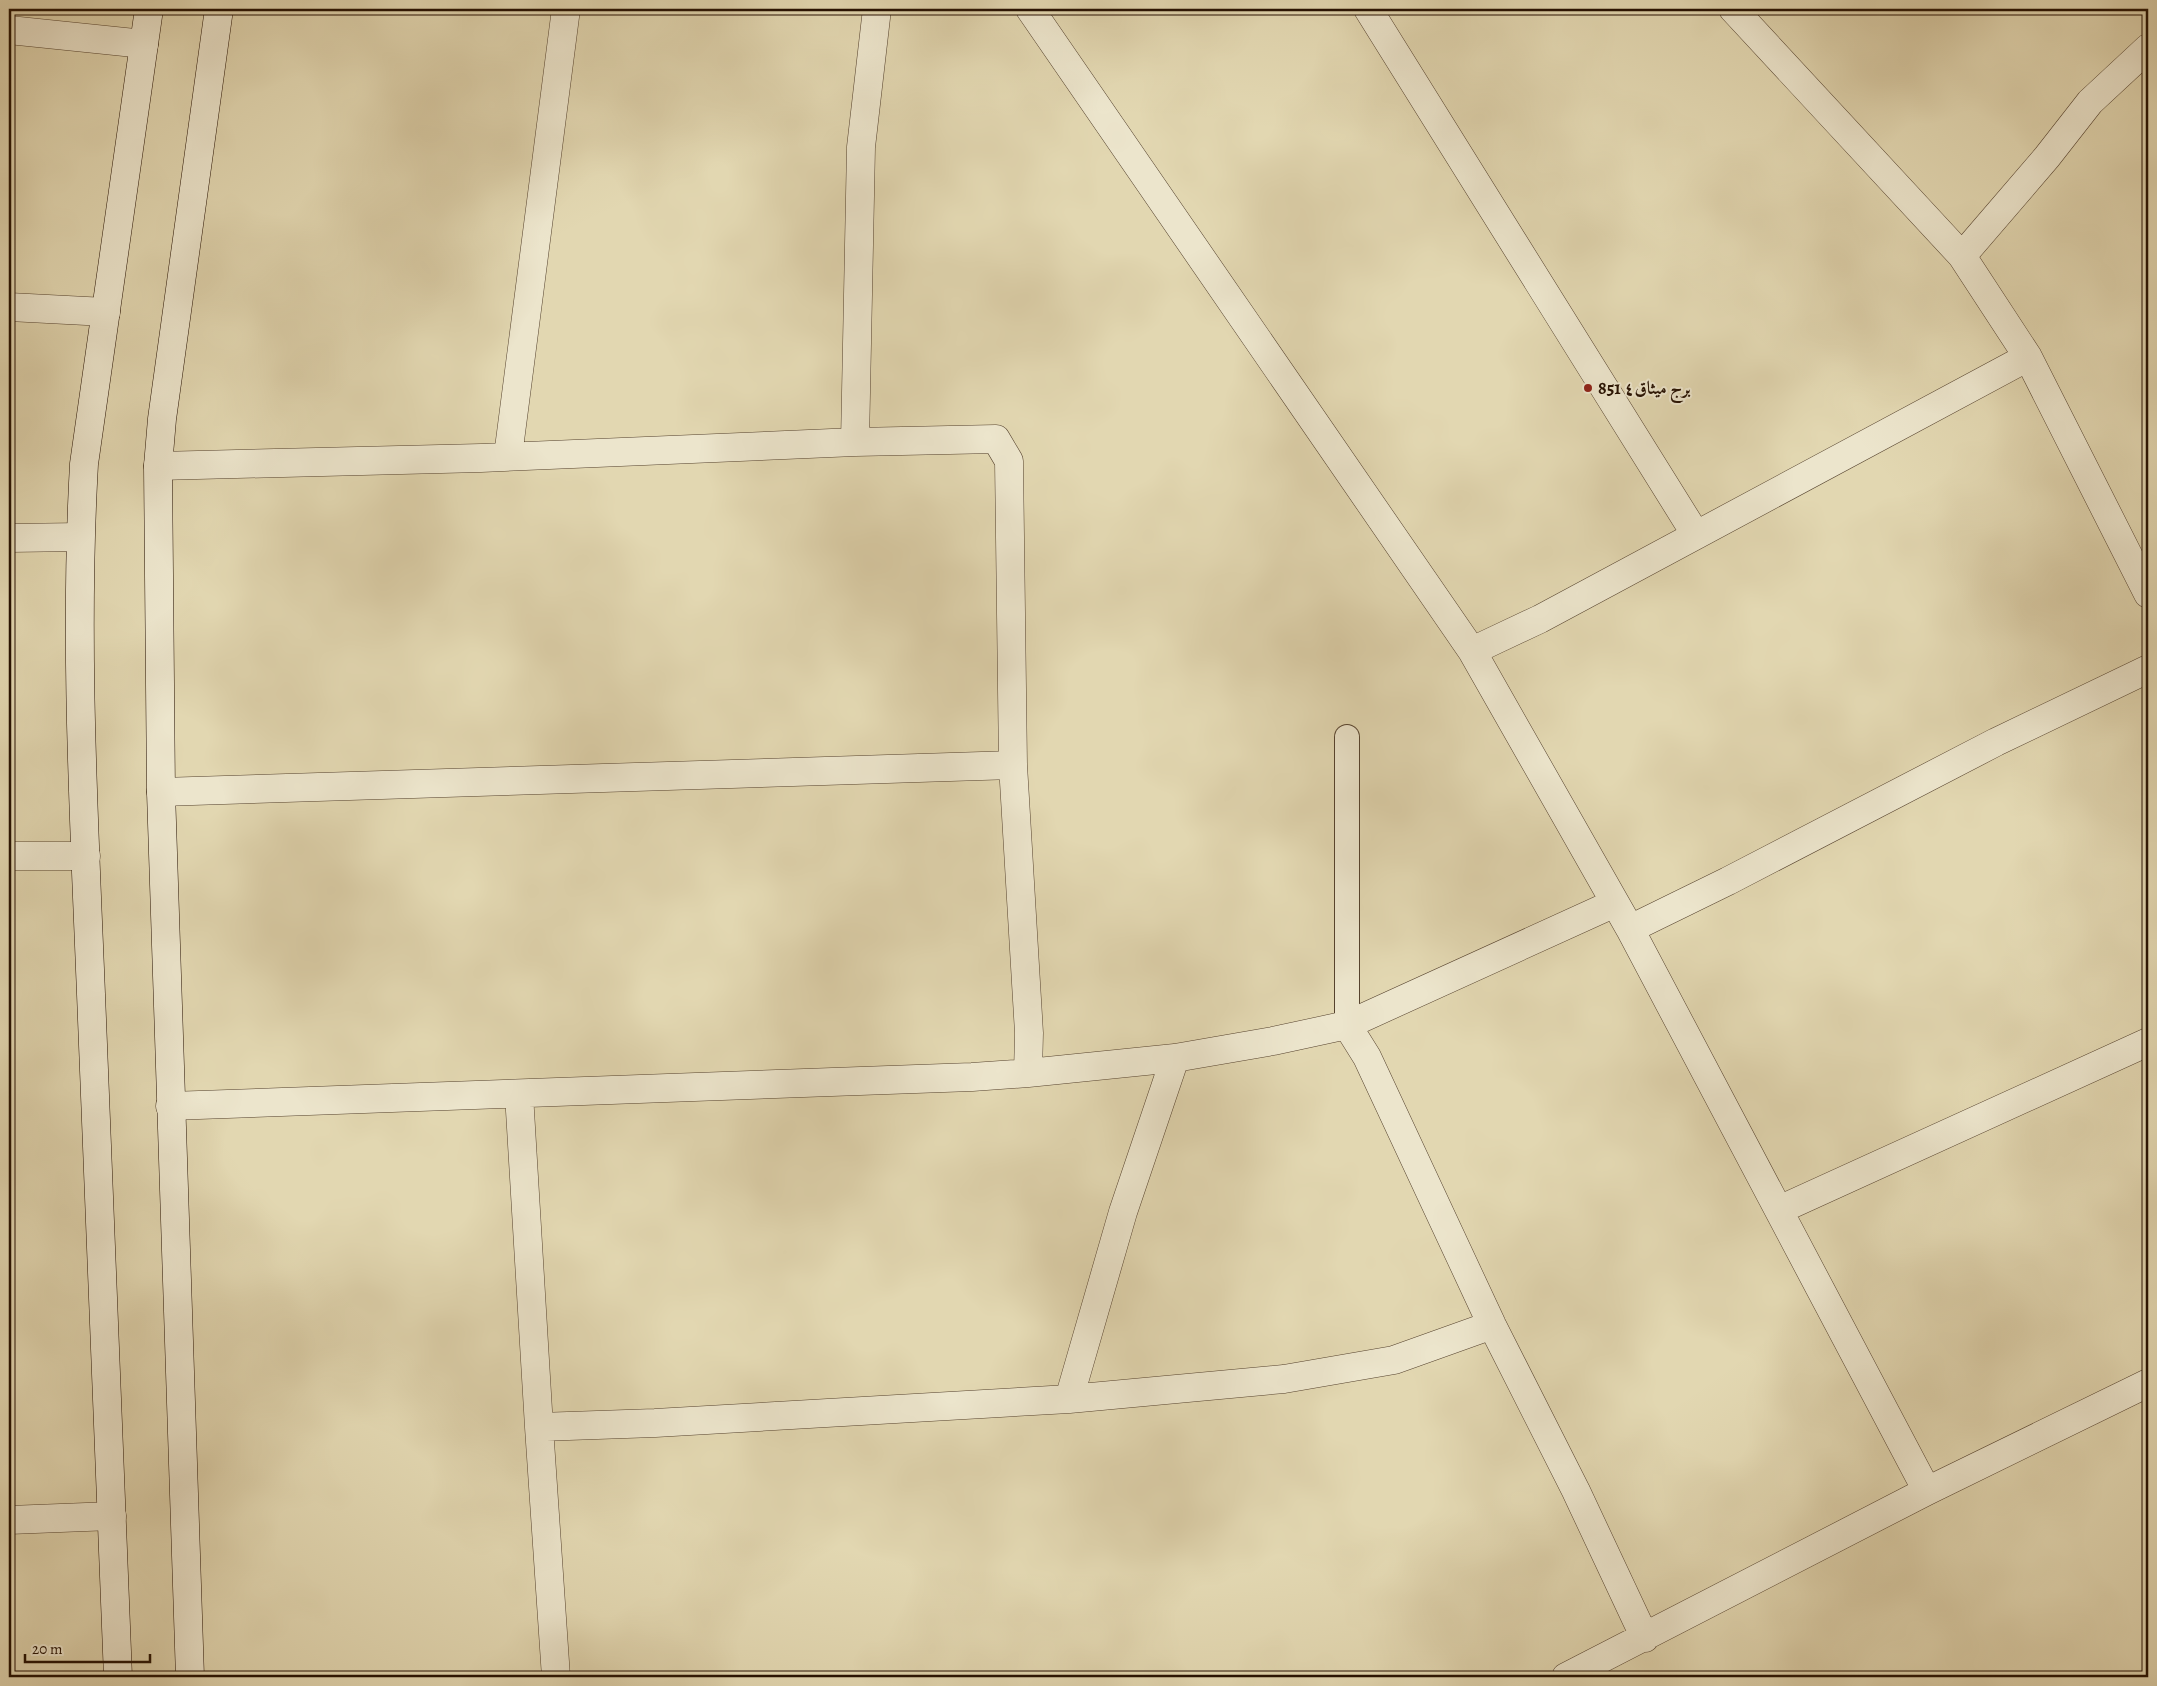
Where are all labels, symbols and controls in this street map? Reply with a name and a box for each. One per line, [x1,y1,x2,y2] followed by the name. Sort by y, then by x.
[1598,376,1691,404] place label: برج ميثاق٤ 851
[1582,382,1594,394] marker: برج ميثاق٤ 851
[25,1631,150,1663] scale bar
[32,1639,63,1659] text: 20 m

